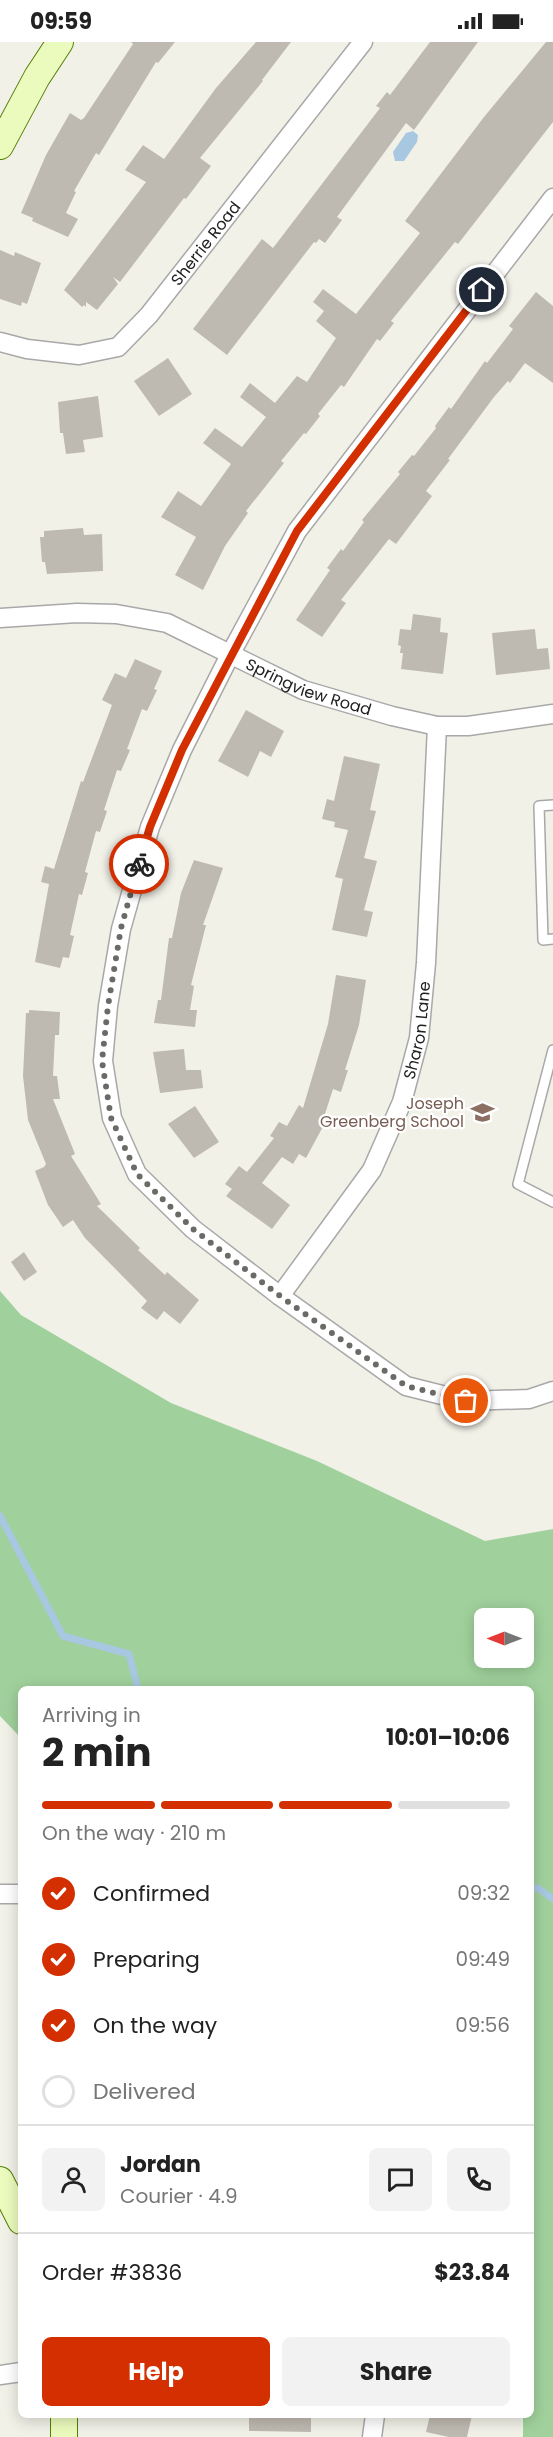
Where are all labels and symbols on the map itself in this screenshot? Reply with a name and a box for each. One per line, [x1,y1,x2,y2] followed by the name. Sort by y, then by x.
[165,196,246,290] street label: Sherrie Road
[456,264,507,315] pin
[242,652,374,721] street label: Springview Road
[109,834,169,894] courier
[397,980,436,1082] street label: Sharon Lane
[320,1092,464,1133] place label: Joseph Greenberg School
[469,1099,495,1125] school or university icon: Joseph Greenberg School
[440,1375,491,1426] pin
[474,1608,534,1668] north arrow

